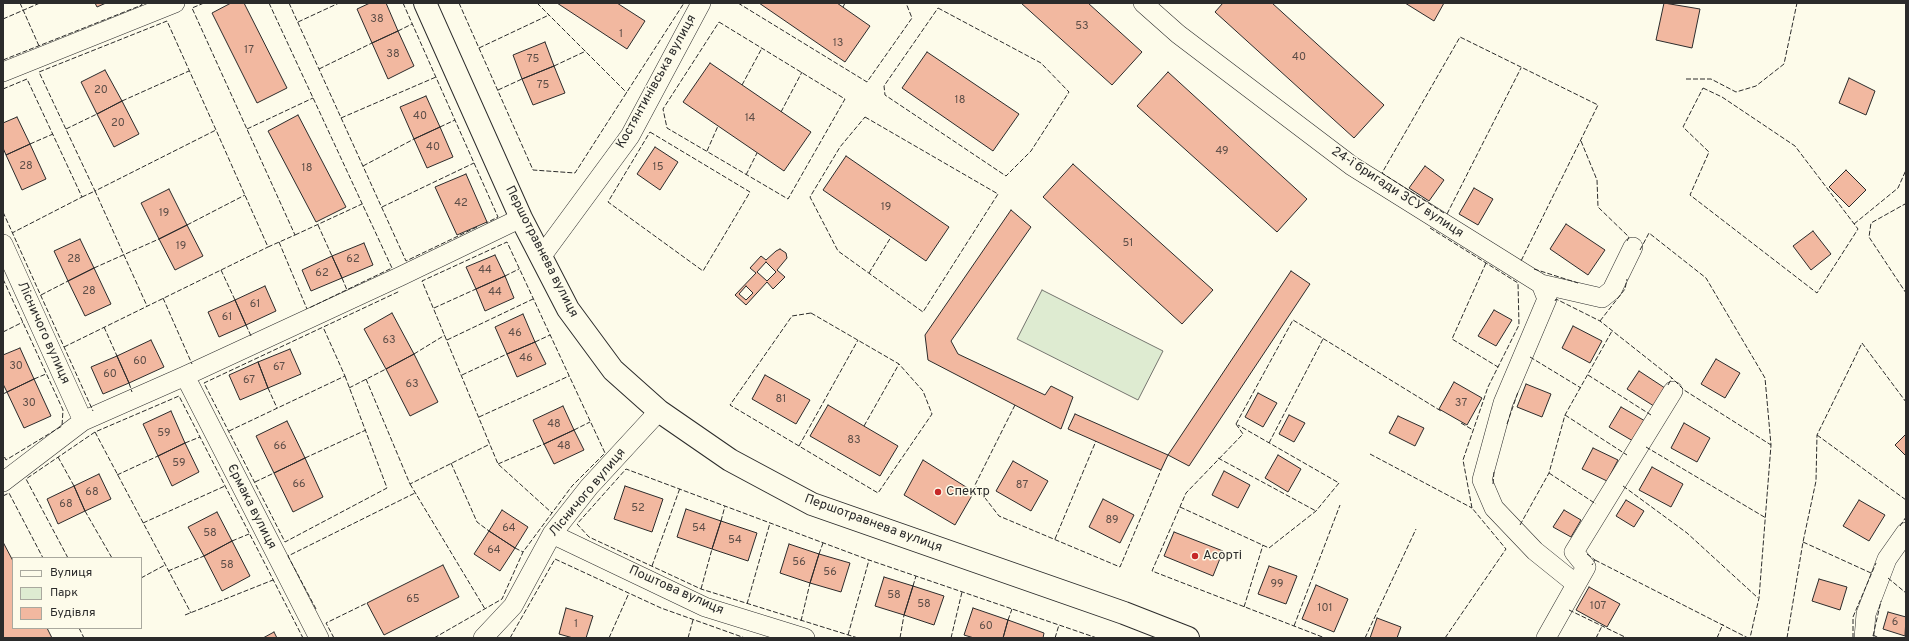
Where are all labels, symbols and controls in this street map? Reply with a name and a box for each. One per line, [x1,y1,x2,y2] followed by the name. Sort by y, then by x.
[614,12,700,152] street label: Костянтинівська вулиця
[370,13,384,27] house number: 38
[1075,20,1089,34] house number: 53
[619,28,623,42] house number: 1
[833,37,843,51] house number: 13
[244,44,254,58] house number: 17
[386,48,400,62] house number: 38
[1292,51,1306,65] house number: 40
[527,53,539,67] house number: 75
[537,79,549,93] house number: 75
[94,84,108,98] house number: 20
[955,94,965,108] house number: 18
[413,110,427,124] house number: 40
[745,112,755,126] house number: 14
[111,117,125,131] house number: 20
[426,141,440,155] house number: 40
[1328,144,1466,242] street label: 24-ї бригади ЗСУ вулиця
[1215,145,1229,159] house number: 49
[19,160,33,174] house number: 28
[653,161,663,175] house number: 15
[302,162,312,176] house number: 18
[501,184,581,320] street label: Першотравнева вулиця
[454,197,468,211] house number: 42
[881,201,891,215] house number: 19
[159,207,169,221] house number: 19
[1123,237,1133,251] house number: 51
[176,240,186,254] house number: 19
[67,253,81,267] house number: 28
[346,253,360,267] house number: 62
[478,264,492,278] house number: 44
[315,267,329,281] house number: 62
[13,279,73,387] street label: Лісничого вулиця
[82,285,96,299] house number: 28
[488,286,502,300] house number: 44
[250,298,260,312] house number: 61
[222,311,232,325] house number: 61
[508,327,522,341] house number: 46
[382,334,396,348] house number: 63
[519,352,533,366] house number: 46
[133,355,147,369] house number: 60
[9,360,23,374] house number: 30
[273,361,285,375] house number: 67
[103,368,117,382] house number: 60
[243,374,255,388] house number: 67
[405,378,419,392] house number: 63
[776,393,786,407] house number: 81
[22,397,36,411] house number: 30
[1455,397,1467,411] house number: 37
[547,418,561,432] house number: 48
[157,427,171,441] house number: 59
[847,434,861,448] house number: 83
[273,440,287,454] house number: 66
[557,440,571,454] house number: 48
[546,446,630,540] street label: Лісничого вулиця
[172,457,186,471] house number: 59
[223,462,279,552] street label: Єрмака вулиця
[292,478,306,492] house number: 66
[1016,479,1028,493] house number: 87
[946,484,990,500] place label: Спектр
[85,486,99,500] house number: 68
[933,487,943,497] marker: Спектр
[802,492,944,556] street label: Першотравнева вулиця
[59,498,73,512] house number: 68
[631,502,645,516] house number: 52
[1105,514,1119,528] house number: 89
[502,522,516,536] house number: 64
[692,522,706,536] house number: 54
[203,527,217,541] house number: 58
[728,534,742,548] house number: 54
[487,544,501,558] house number: 64
[1203,548,1242,564] place label: Асорті
[1190,551,1200,561] marker: Асорті
[792,556,806,570] house number: 56
[12,557,142,629] legend
[220,559,234,573] house number: 58
[626,563,726,619] street label: Поштова вулиця
[50,565,92,581] text: Вулиця
[823,566,837,580] house number: 56
[1270,578,1284,592] house number: 99
[50,585,78,601] text: Парк
[887,589,901,603] house number: 58
[406,593,420,607] house number: 65
[917,598,931,612] house number: 58
[1590,600,1606,614] house number: 107
[1317,602,1333,616] house number: 101
[50,605,96,621] text: Будівля
[1892,616,1898,630] house number: 6
[574,618,578,632] house number: 1
[979,620,993,634] house number: 60

